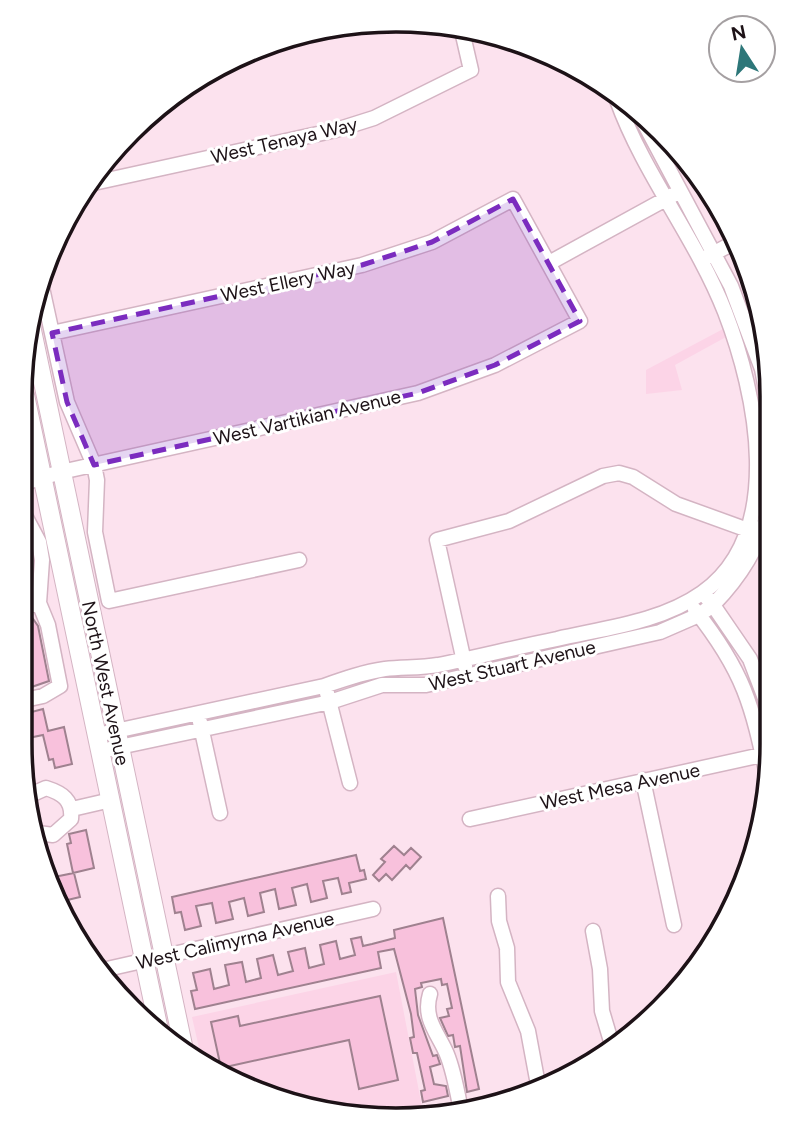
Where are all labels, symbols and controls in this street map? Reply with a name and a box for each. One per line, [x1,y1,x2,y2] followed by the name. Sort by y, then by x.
[707,14,777,84] north arrow
[729,20,748,46] text: N
[209,112,360,169] street label: West Tenaya Way
[219,256,357,307] street label: West Ellery Way
[211,385,403,450] street label: West Vartikian Avenue
[77,599,134,767] street label: North West Avenue
[427,635,598,696] street label: West Stuart Avenue
[538,758,702,815] street label: West Mesa Avenue
[134,907,336,974] street label: West Calimyrna Avenue

